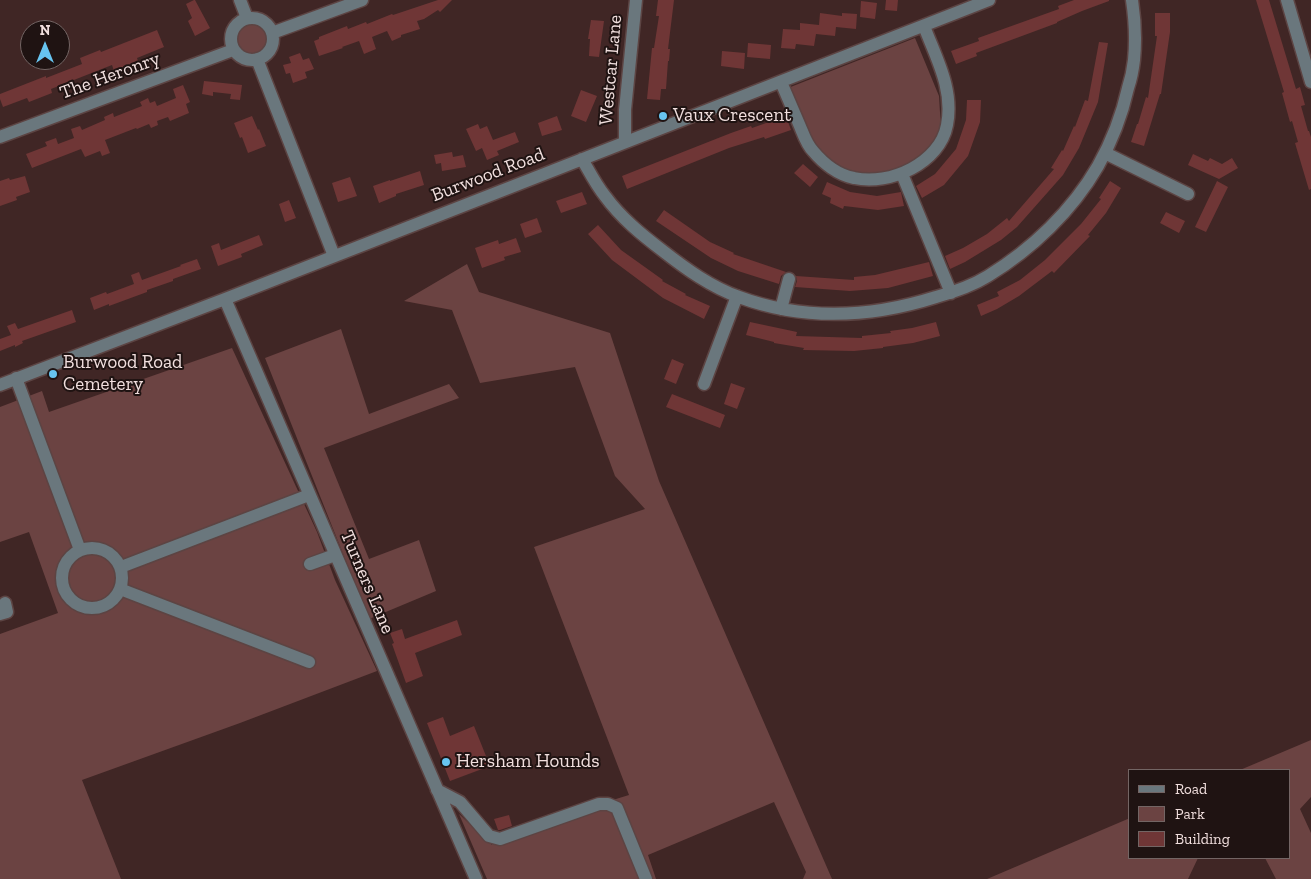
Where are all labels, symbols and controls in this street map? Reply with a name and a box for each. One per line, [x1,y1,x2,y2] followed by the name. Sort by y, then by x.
[595,14,627,126] street label: Westcar Lane
[20,20,70,70] north arrow
[40,22,50,39] text: N
[57,47,163,105] street label: The Heronry
[673,105,791,127] place label: Vaux Crescent
[657,110,669,122] marker: Vaux Crescent
[428,143,548,207] street label: Burwood Road
[63,352,183,396] place label: Burwood Road Cemetery
[47,368,59,380] marker: Burwood Road Cemetery
[335,527,399,637] street label: Turners Lane
[456,751,600,773] place label: Hersham Hounds
[440,756,452,768] marker: Hersham Hounds
[1128,769,1291,859] legend
[1175,780,1207,798] text: Road
[1175,805,1205,823] text: Park
[1175,830,1230,848] text: Building

